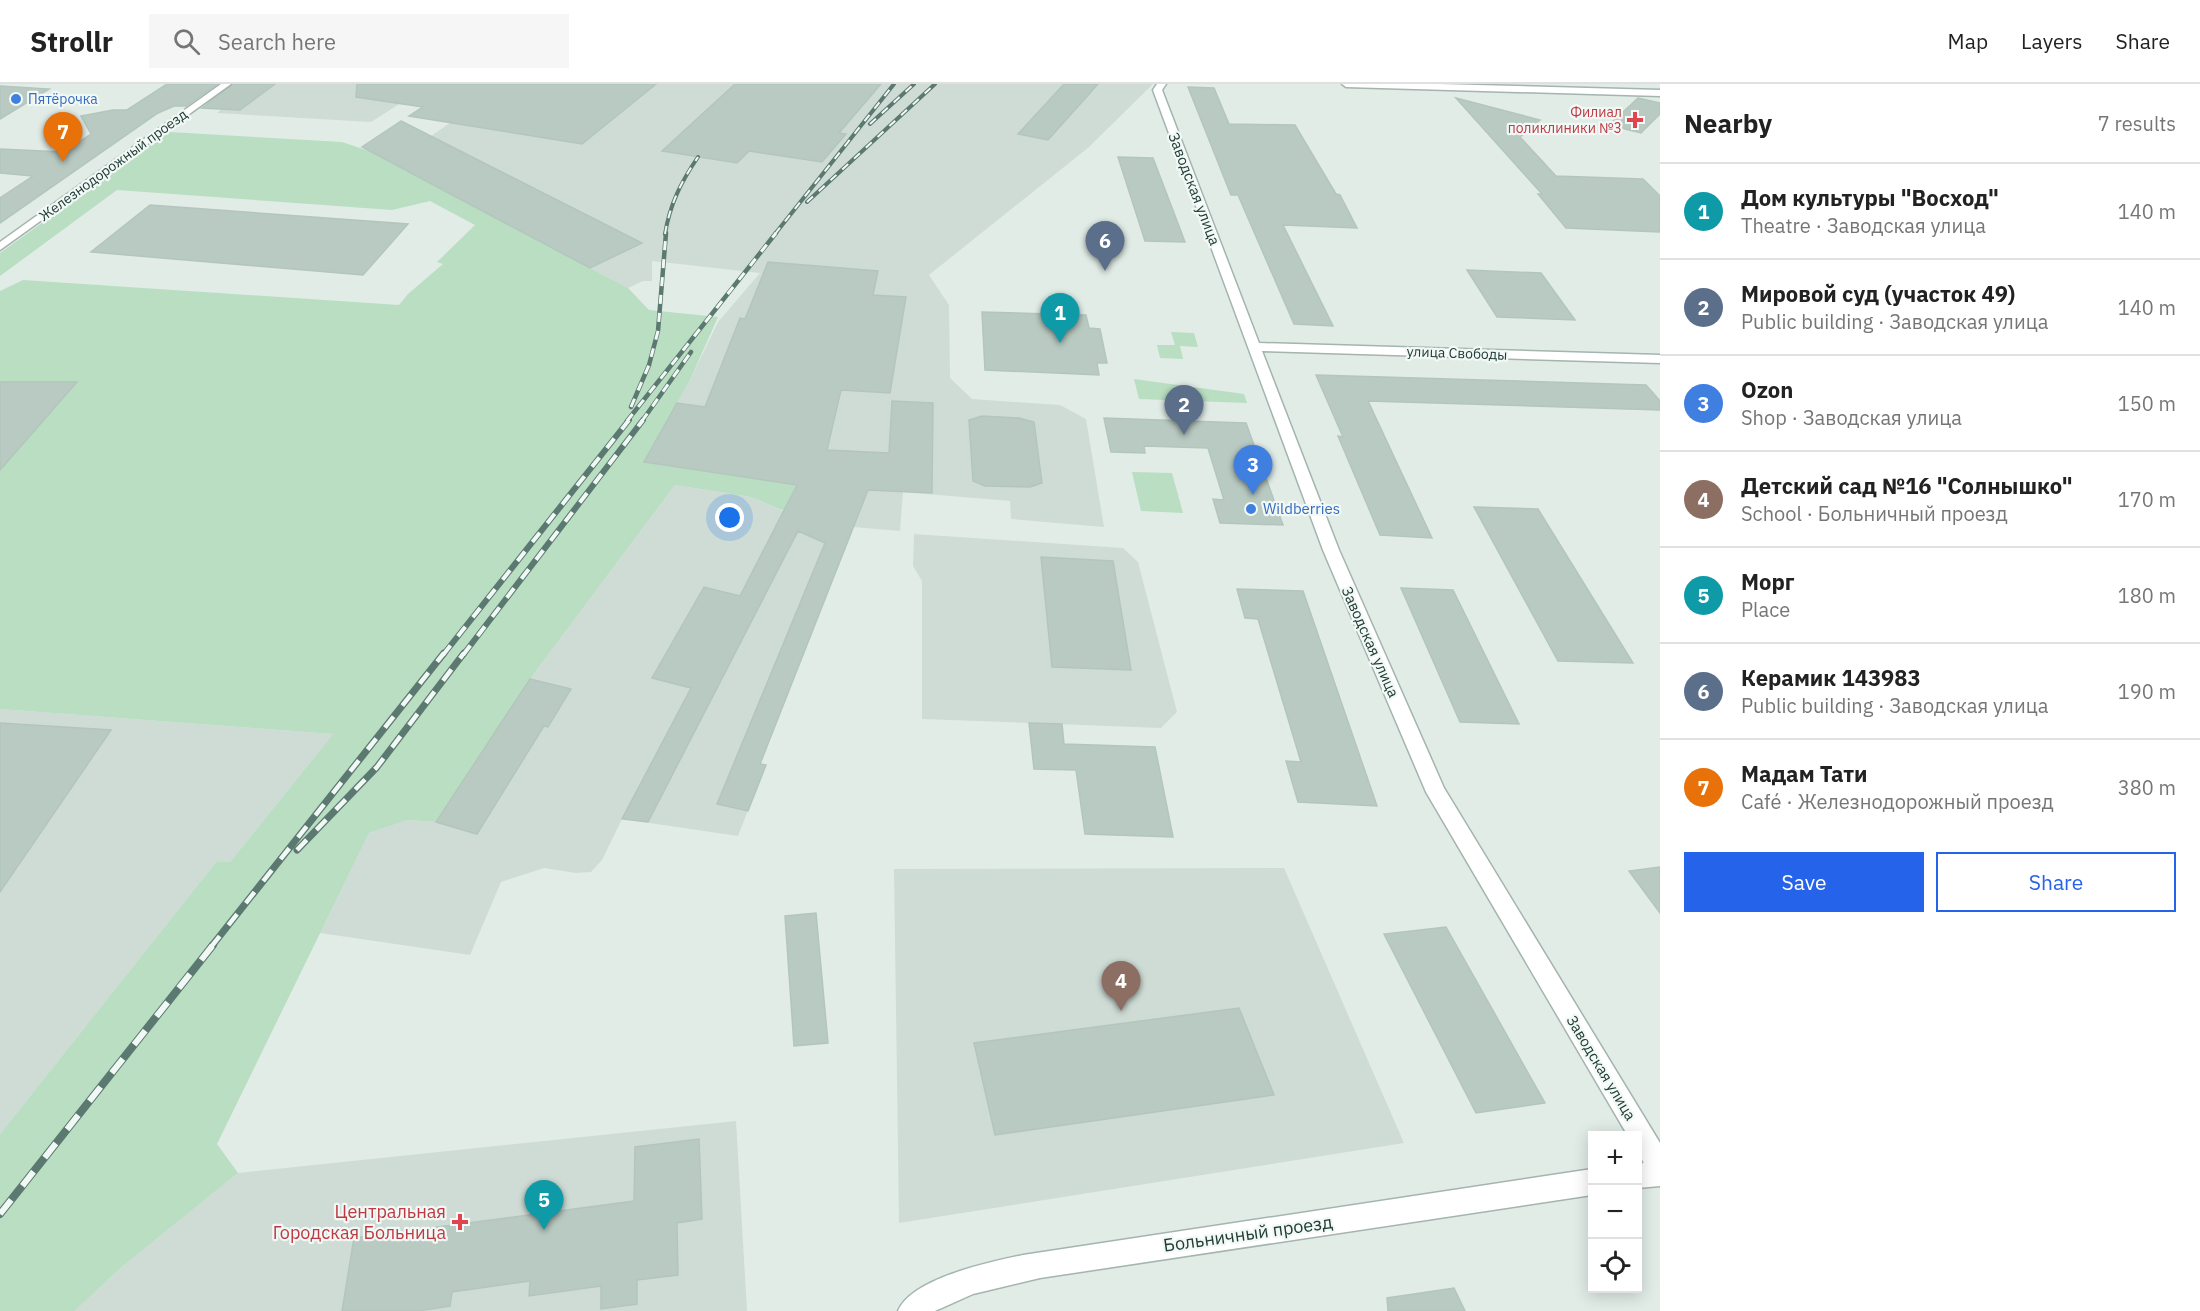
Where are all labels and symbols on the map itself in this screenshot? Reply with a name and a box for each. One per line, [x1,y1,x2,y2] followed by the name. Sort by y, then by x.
[28,90,98,108] place label: Пятёрочка
[9,92,23,106] marker: Пятёрочка
[1508,103,1622,137] place label: Филиал поликлиники №3
[35,105,191,225] street label: Железнодорожный проезд
[1626,111,1644,129] marker: Филиал поликлиники №3
[44,112,82,162] pin: 7
[1164,130,1225,248] street label: Заводская улица
[1086,222,1124,271] pin: 6
[1040,294,1080,343] pin: 1
[1406,342,1508,364] street label: улица Свободы
[1164,386,1204,435] pin: 2
[1234,446,1272,495] pin: 3
[1263,499,1340,518] place label: Wildberries
[1244,502,1258,516] marker: Wildberries
[715,503,744,532] your location
[1338,583,1403,700] street label: Заводская улица
[1102,962,1140,1011] pin: 4
[1563,1012,1640,1124] street label: Заводская улица
[524,1180,564,1230] pin: 5
[273,1200,446,1244] place label: Центральная Городская Больница
[1162,1210,1334,1257] street label: Больничный проезд
[451,1213,469,1231] marker: Центральная Городская Больница

